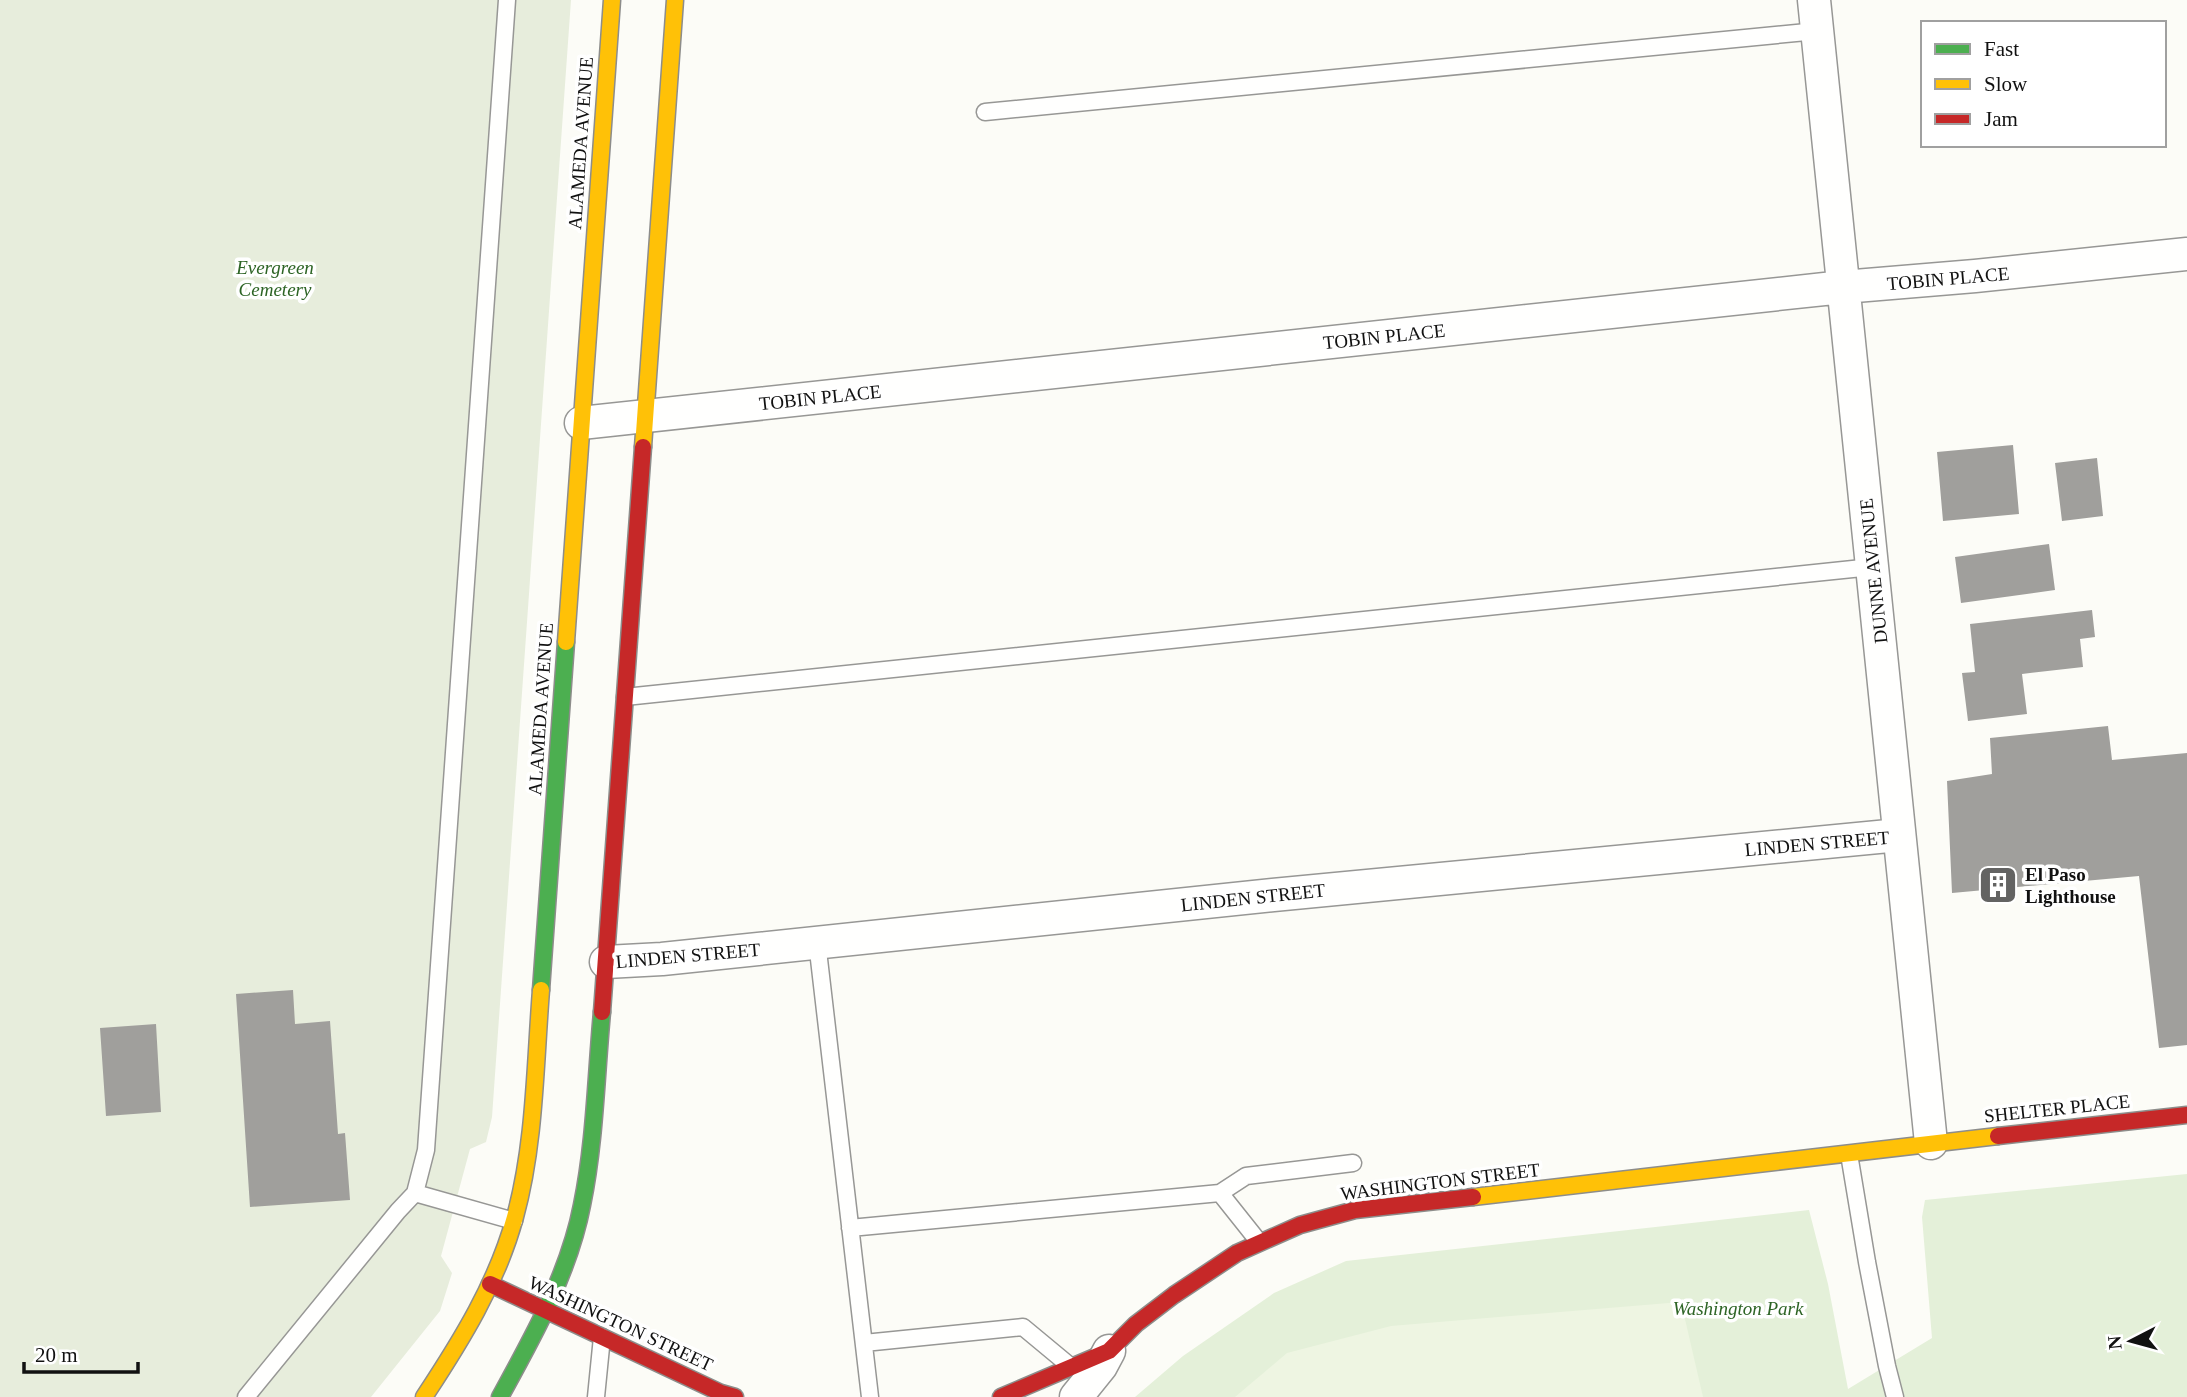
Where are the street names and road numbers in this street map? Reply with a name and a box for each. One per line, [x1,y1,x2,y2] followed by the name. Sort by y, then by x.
[564,56,597,230] street label: ALAMEDA AVENUE
[1886,263,2010,294] street label: TOBIN PLACE
[1322,320,1446,353] street label: TOBIN PLACE
[758,381,882,414] street label: TOBIN PLACE
[1855,497,1892,645] street label: DUNNE AVENUE
[524,622,557,796] street label: ALAMEDA AVENUE
[1744,827,1891,860] street label: LINDEN STREET
[1180,879,1327,916] street label: LINDEN STREET
[615,939,762,972] street label: LINDEN STREET
[1983,1090,2131,1127] street label: SHELTER PLACE
[1339,1159,1541,1204] street label: WASHINGTON STREET
[525,1272,717,1376] street label: WASHINGTON STREET

